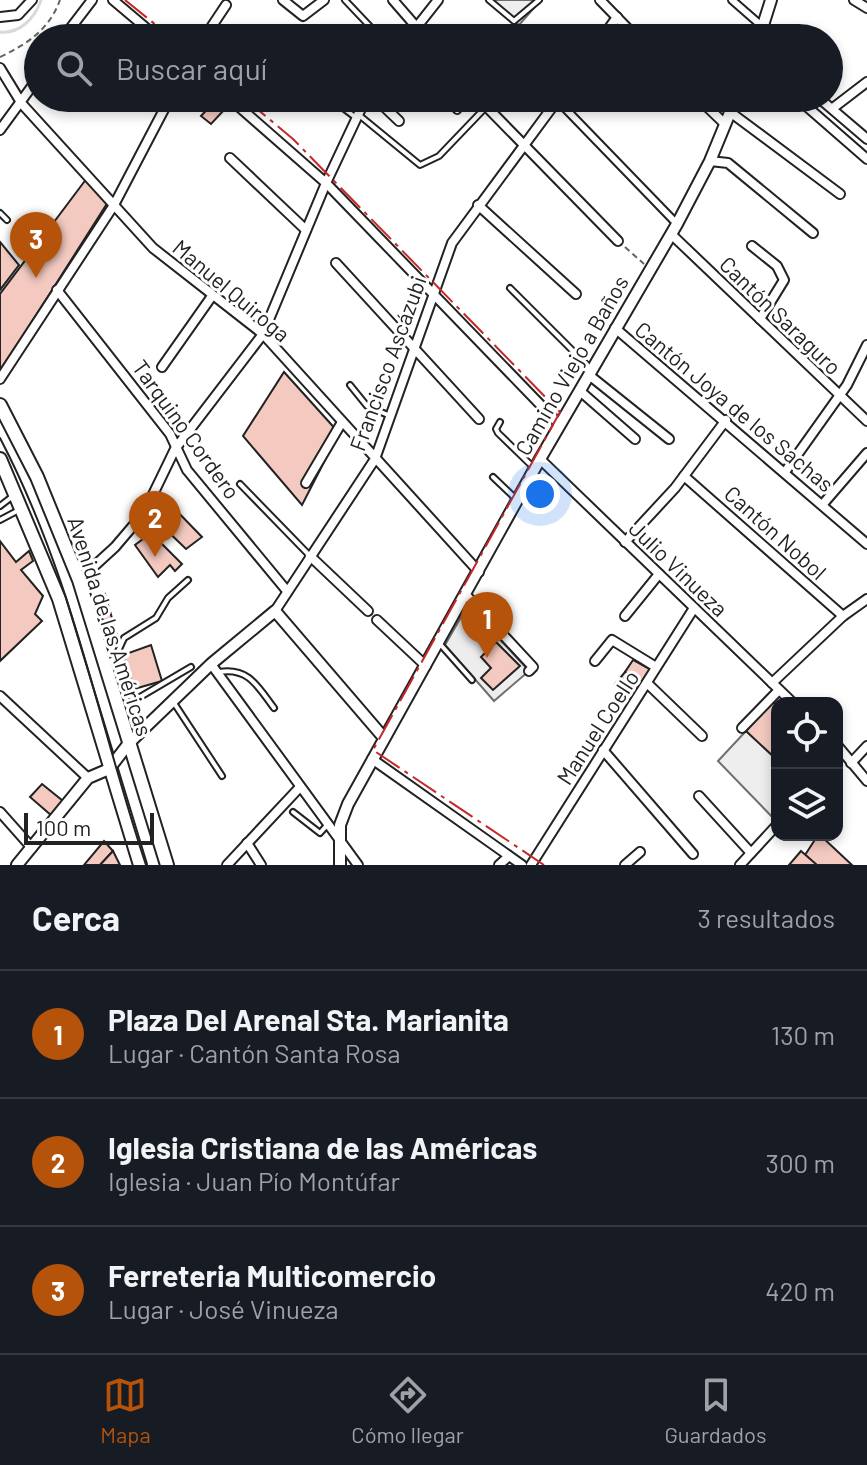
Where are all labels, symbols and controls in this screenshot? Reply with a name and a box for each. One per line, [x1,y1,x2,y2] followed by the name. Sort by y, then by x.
[24,24,843,112] search box
[52,46,96,90] icon: search
[116,50,267,86] text: Buscar aquí
[10,212,62,278] pin: 3
[168,234,296,346] street label: Manuel Quiroga
[715,251,847,379] street label: Cantón Saraguro
[509,270,633,460] street label: Camino Viejo a Baños
[343,272,431,454] street label: Francisco Ascázubi
[630,315,840,497] street label: Cantón Joya de los Sachas
[128,354,246,504] street label: Tarquino Cordero
[520,474,560,514] your location
[720,480,832,584] street label: Cantón Nobol
[129,491,181,557] pin: 2
[63,513,159,739] street label: Avenida de las Américas
[624,515,734,621] street label: Julio Vinueza
[461,592,513,658] pin: 1
[550,665,644,789] street label: Manuel Coello
[771,697,843,841] map controls
[771,697,843,769] button: locate
[771,769,843,841] button: layers
[24,809,154,845] scale bar
[36,814,91,840] text: 100 m
[32,897,120,938] text: Cerca
[697,902,835,933] text: 3 resultados
[108,1001,509,1037] text: Plaza Del Arenal Sta. Marianita
[53,1019,63,1050] text: 1
[771,1019,835,1050] text: 130 m
[108,1037,401,1068] text: Lugar · Cantón Santa Rosa
[108,1129,537,1165] text: Iglesia Cristiana de las Américas
[51,1147,65,1178] text: 2
[766,1147,835,1178] text: 300 m
[108,1165,400,1196] text: Iglesia · Juan Pío Montúfar
[108,1257,436,1293] text: Ferreteria Multicomercio
[51,1275,65,1306] text: 3
[765,1275,835,1306] text: 420 m
[108,1293,339,1324] text: Lugar · José Vinueza
[100,1373,151,1447] tab: Mapa
[351,1373,464,1447] tab: Cómo llegar
[664,1373,767,1447] tab: Guardados

